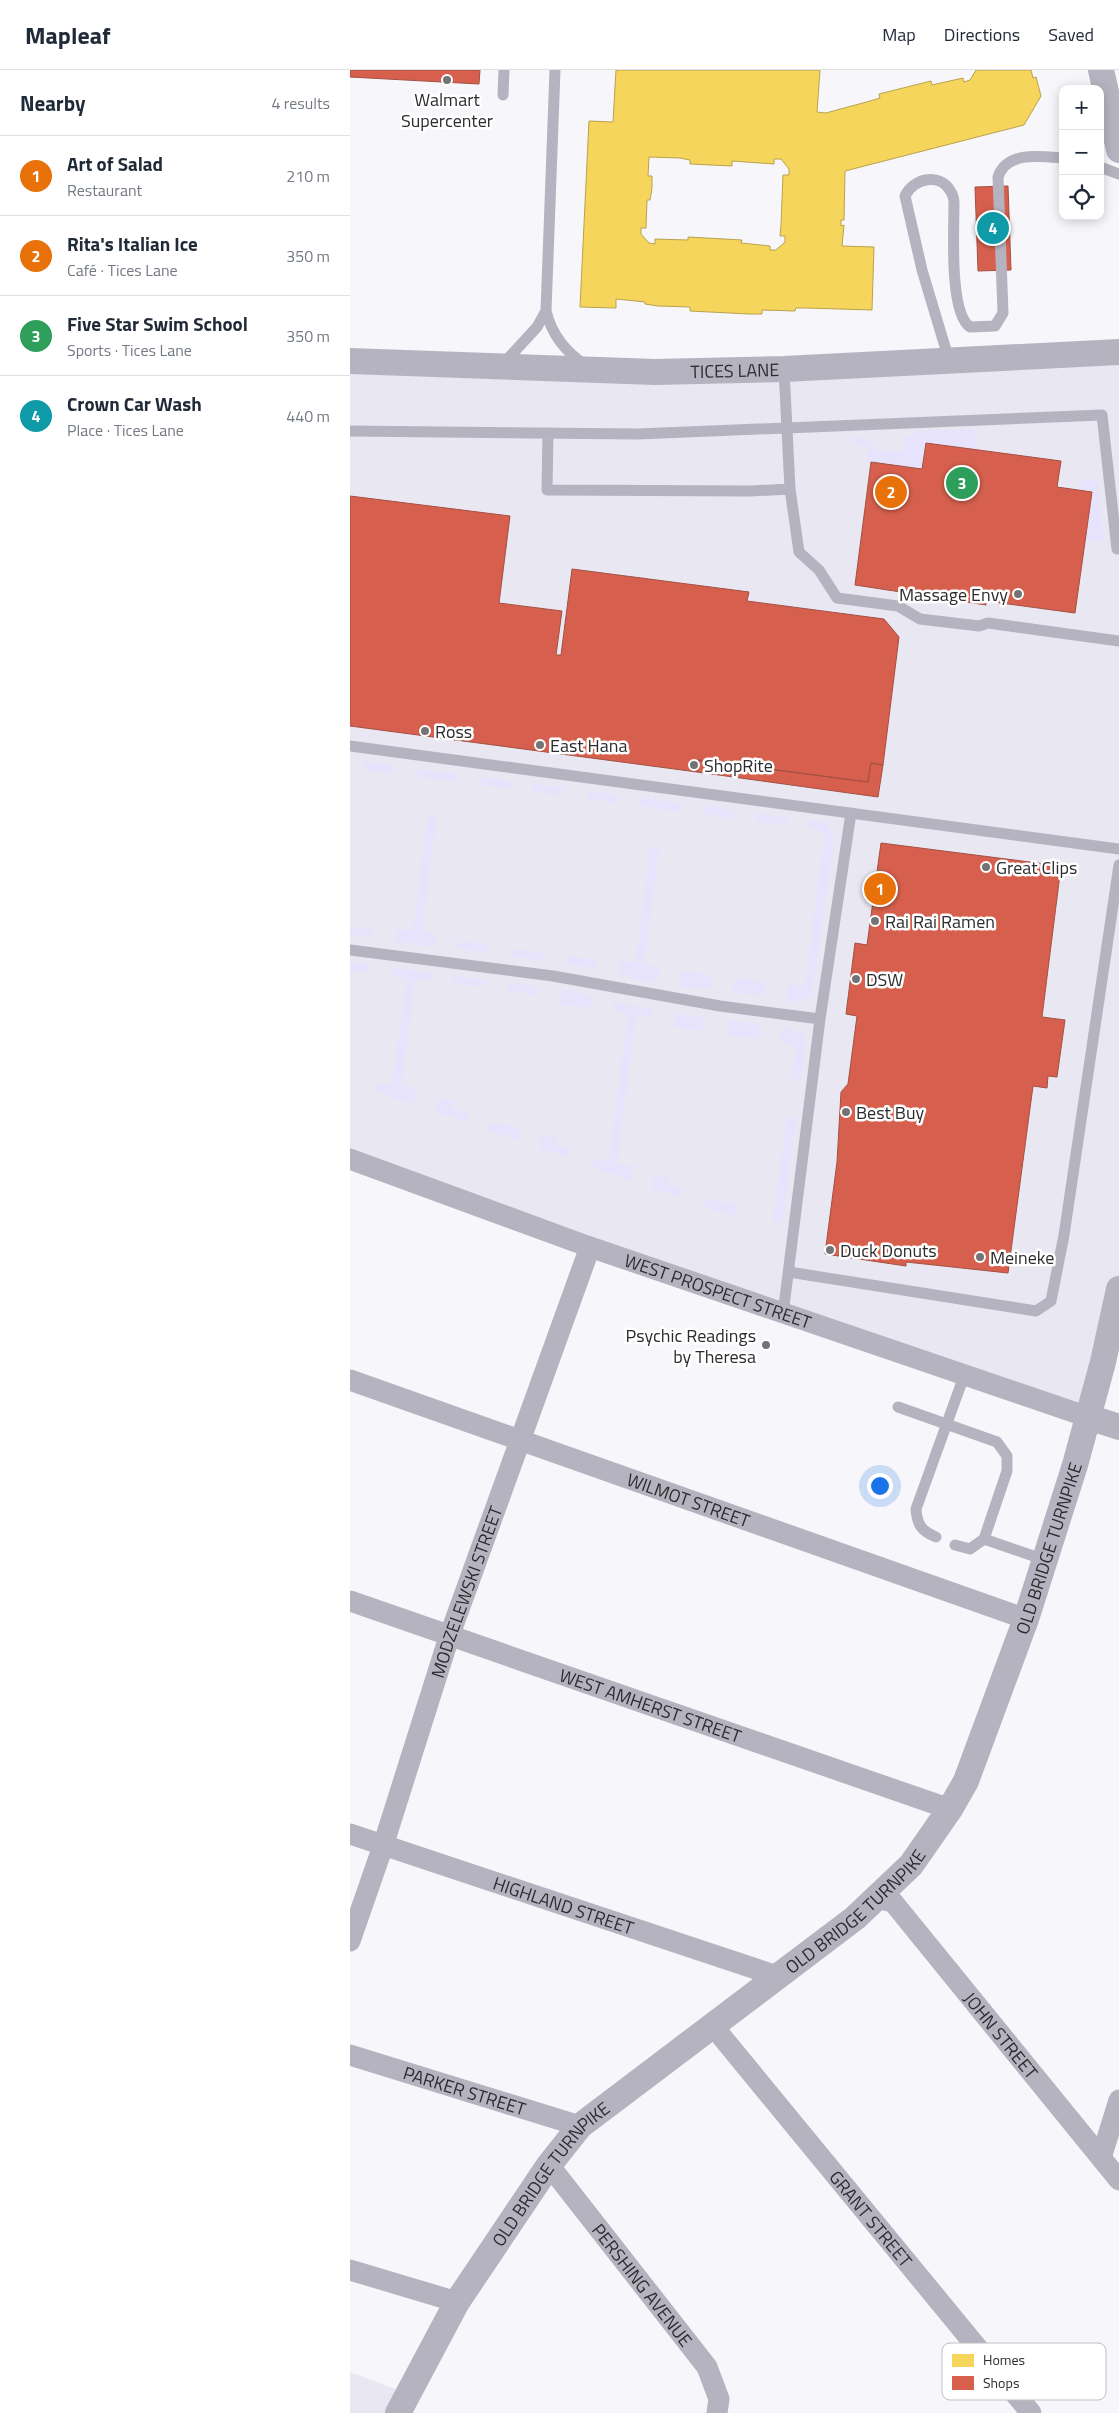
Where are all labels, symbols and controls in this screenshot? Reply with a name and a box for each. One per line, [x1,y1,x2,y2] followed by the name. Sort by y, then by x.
[25,17,110,53] text: Mapleaf
[882,21,916,48] text: Map
[944,21,1020,48] text: Directions
[1048,21,1094,48] text: Saved
[441,74,453,86] marker: Walmart Supercenter
[1059,85,1104,220] map controls
[1059,85,1104,130] button: +
[401,86,493,134] place label: Walmart Supercenter
[20,87,85,119] text: Nearby
[271,91,330,115] text: 4 results
[1059,130,1104,175] button: −
[67,149,163,178] text: Art of Salad
[32,164,40,188] text: 1
[286,164,330,188] text: 210 m
[1059,175,1104,220] button: locate
[67,178,142,202] text: Restaurant
[977,209,1009,247] pin: 4
[67,229,198,258] text: Rita's Italian Ice
[32,244,40,268] text: 2
[286,244,330,268] text: 350 m
[67,258,178,282] text: Café · Tices Lane
[67,309,248,338] text: Five Star Swim School
[32,324,40,348] text: 3
[286,324,330,348] text: 350 m
[67,338,192,362] text: Sports · Tices Lane
[690,356,780,385] street label: TICES LANE
[67,389,202,418] text: Crown Car Wash
[32,404,40,428] text: 4
[286,404,330,428] text: 440 m
[67,418,184,442] text: Place · Tices Lane
[946,464,978,502] pin: 3
[875,473,907,511] pin: 2
[899,581,1008,608] place label: Massage Envy
[1012,588,1024,600] marker: Massage Envy
[435,718,472,745] place label: Ross
[419,725,431,737] marker: Ross
[550,732,627,759] place label: East Hana
[534,739,546,751] marker: East Hana
[704,752,773,779] place label: ShopRite
[688,759,700,771] marker: ShopRite
[996,854,1077,881] place label: Great Clips
[980,861,992,873] marker: Great Clips
[864,870,896,908] pin: 1
[885,908,995,935] place label: Rai Rai Ramen
[869,915,881,927] marker: Rai Rai Ramen
[866,966,903,993] place label: DSW
[850,973,862,985] marker: DSW
[856,1099,924,1126] place label: Best Buy
[840,1106,852,1118] marker: Best Buy
[840,1237,937,1264] place label: Duck Donuts
[824,1244,836,1256] marker: Duck Donuts
[990,1244,1054,1271] place label: Meineke
[621,1246,816,1335] street label: WEST PROSPECT STREET
[974,1251,986,1263] marker: Meineke
[626,1322,756,1370] place label: Psychic Readings by Theresa
[760,1339,772,1351] marker: Psychic Readings by Theresa
[1008,1459,1089,1638] street label: OLD BRIDGE TURNPIKE
[623,1465,754,1534] street label: WILMOT STREET
[867,1473,893,1499] your location
[423,1501,509,1681] street label: MODZELEWSKI STREET
[556,1661,746,1749] street label: WEST AMHERST STREET
[779,1843,932,1980] street label: OLD BRIDGE TURNPIKE
[490,1869,638,1941] street label: HIGHLAND STREET
[958,1986,1045,2085] street label: JOHN STREET
[400,2059,530,2122] street label: PARKER STREET
[485,2095,615,2252] street label: OLD BRIDGE TURNPIKE
[823,2164,919,2273] street label: GRANT STREET
[586,2217,699,2352] street label: PERSHING AVENUE
[942,2343,1106,2400] legend
[983,2349,1025,2370] text: Homes
[983,2372,1019,2393] text: Shops

